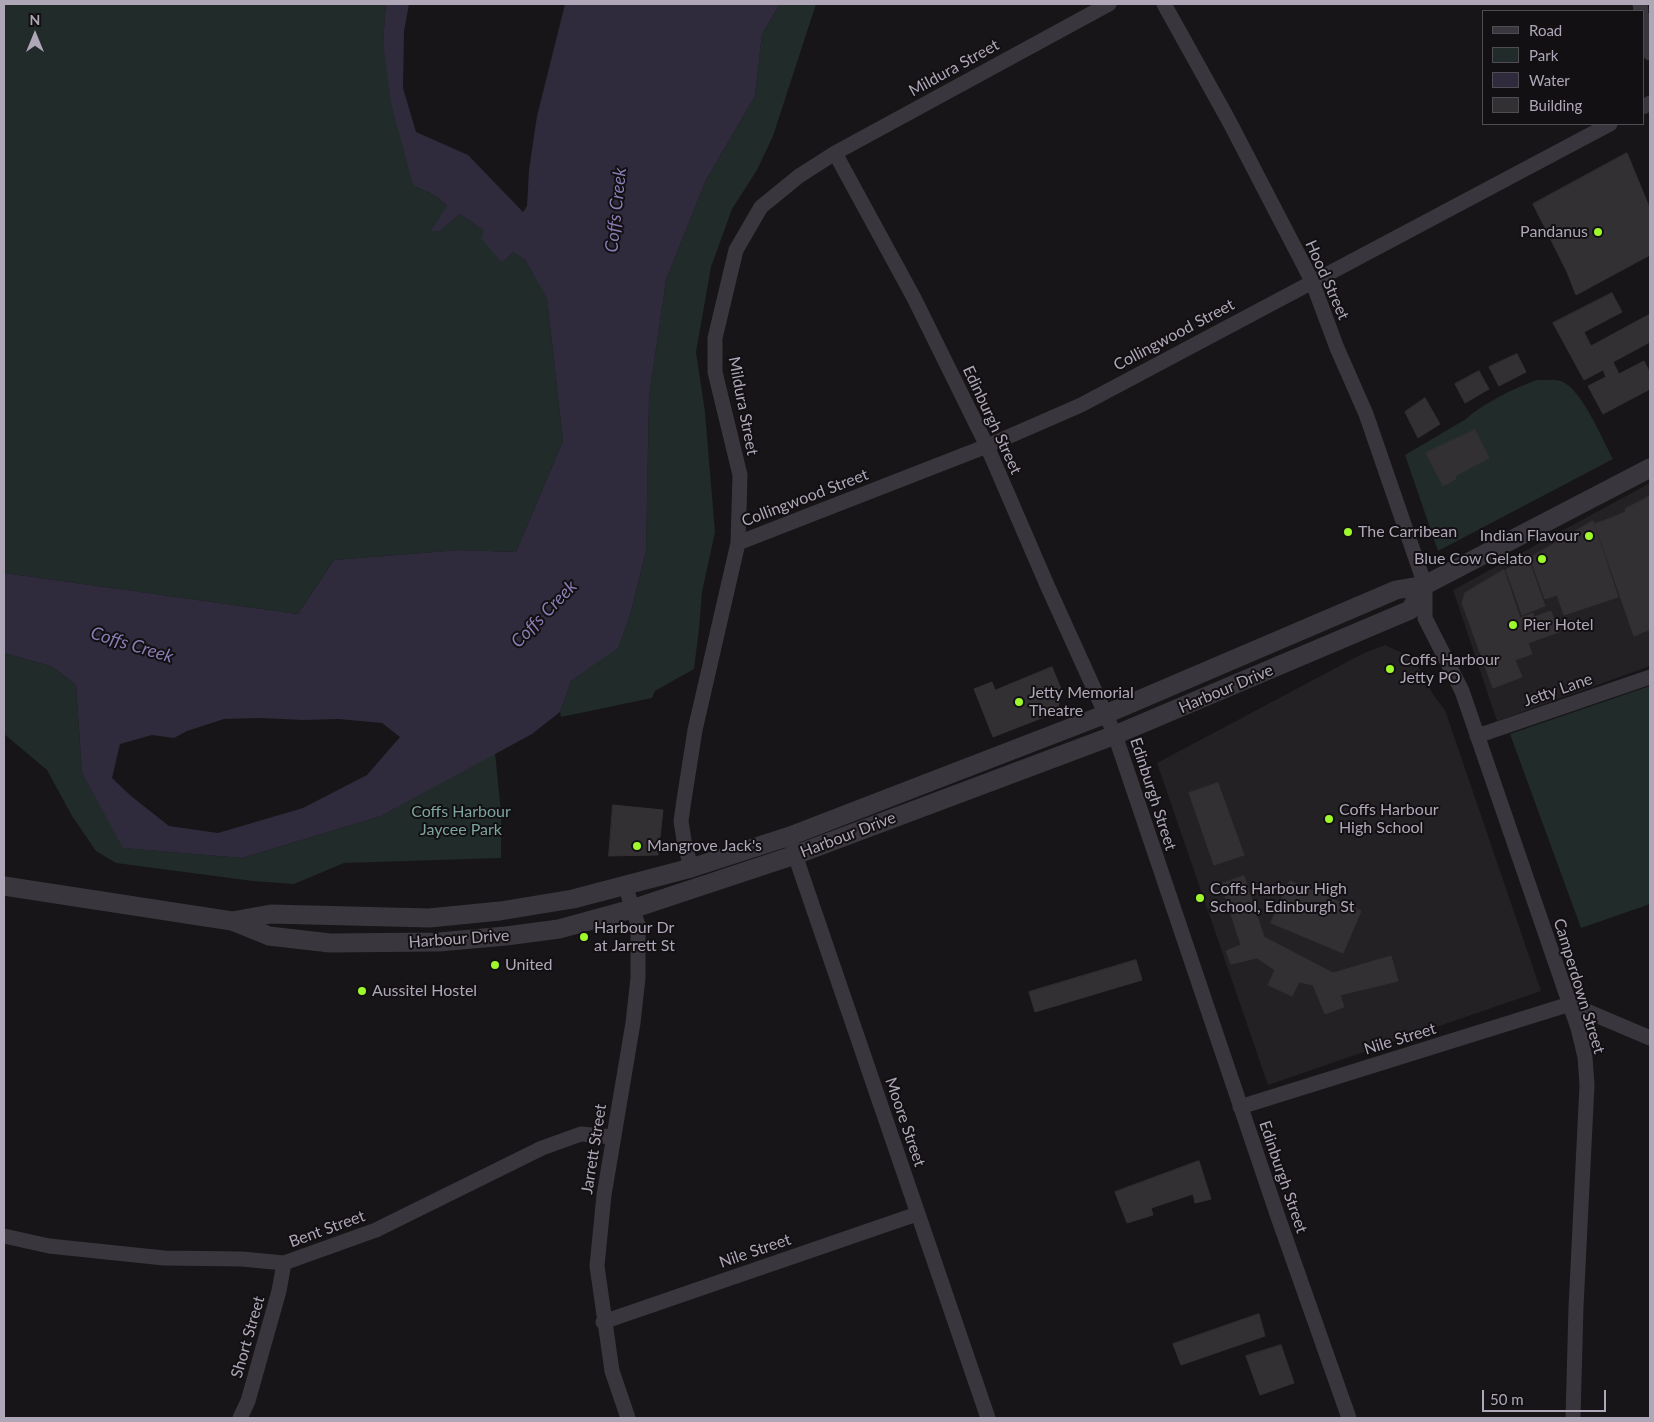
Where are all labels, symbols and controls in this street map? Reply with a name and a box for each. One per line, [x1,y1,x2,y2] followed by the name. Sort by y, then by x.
[10,10,60,60] north arrow
[1482,10,1644,125] legend
[30,11,40,28] text: N
[1529,21,1562,39] text: Road
[906,35,1002,101] street label: Mildura Street
[1529,46,1558,64] text: Park
[1529,71,1570,89] text: Water
[1529,96,1582,114] text: Building
[601,166,631,254] water label: Coffs Creek
[1520,222,1588,242] place label: Pandanus
[1592,226,1604,238] marker: Pandanus
[1301,237,1353,323] street label: Hood Street
[1110,295,1238,375] street label: Collingwood Street
[724,355,762,457] street label: Mildura Street
[958,363,1026,477] street label: Edinburgh Street
[739,465,871,531] street label: Collingwood Street
[1358,522,1457,542] place label: The Carribean
[1342,526,1354,538] marker: The Carribean
[1480,526,1579,546] place label: Indian Flavour
[1583,530,1595,542] marker: Indian Flavour
[1414,549,1532,569] place label: Blue Cow Gelato
[1536,553,1548,565] marker: Blue Cow Gelato
[507,576,581,652] water label: Coffs Creek
[1523,615,1594,635] place label: Pier Hotel
[1507,619,1519,631] marker: Pier Hotel
[88,622,176,668] water label: Coffs Creek
[1400,650,1500,688] place label: Coffs Harbour Jetty PO
[1176,660,1276,718] street label: Harbour Drive
[1384,663,1396,675] marker: Coffs Harbour Jetty PO
[1521,669,1595,711] street label: Jetty Lane
[1029,683,1134,721] place label: Jetty Memorial Theatre
[1013,696,1025,708] marker: Jetty Memorial Theatre
[1126,735,1180,853] street label: Edinburgh Street
[1339,800,1439,838] place label: Coffs Harbour High School
[411,802,511,840] park label: Coffs Harbour Jaycee Park
[798,808,898,862] street label: Harbour Drive
[1323,813,1335,825] marker: Coffs Harbour High School
[647,836,762,856] place label: Mangrove Jack's
[631,840,643,852] marker: Mangrove Jack's
[1210,879,1354,917] place label: Coffs Harbour High School, Edinburgh St
[1194,892,1206,904] marker: Coffs Harbour High School, Edinburgh St
[1549,916,1609,1056] street label: Camperdown Street
[594,918,675,956] place label: Harbour Dr at Jarrett St
[408,926,510,952] street label: Harbour Drive
[578,931,590,943] marker: Harbour Dr at Jarrett St
[505,955,552,975] place label: United
[489,959,501,971] marker: United
[372,981,477,1001] place label: Aussitel Hostel
[356,985,368,997] marker: Aussitel Hostel
[1362,1019,1438,1059] street label: Nile Street
[881,1075,929,1169] street label: Moore Street
[577,1102,611,1196] street label: Jarrett Street
[1255,1118,1311,1236] street label: Edinburgh Street
[286,1206,368,1252] street label: Bent Street
[717,1230,793,1272] street label: Nile Street
[227,1294,269,1380] street label: Short Street
[1484,1380,1608,1412] scale bar
[1490,1390,1524,1408] text: 50 m

